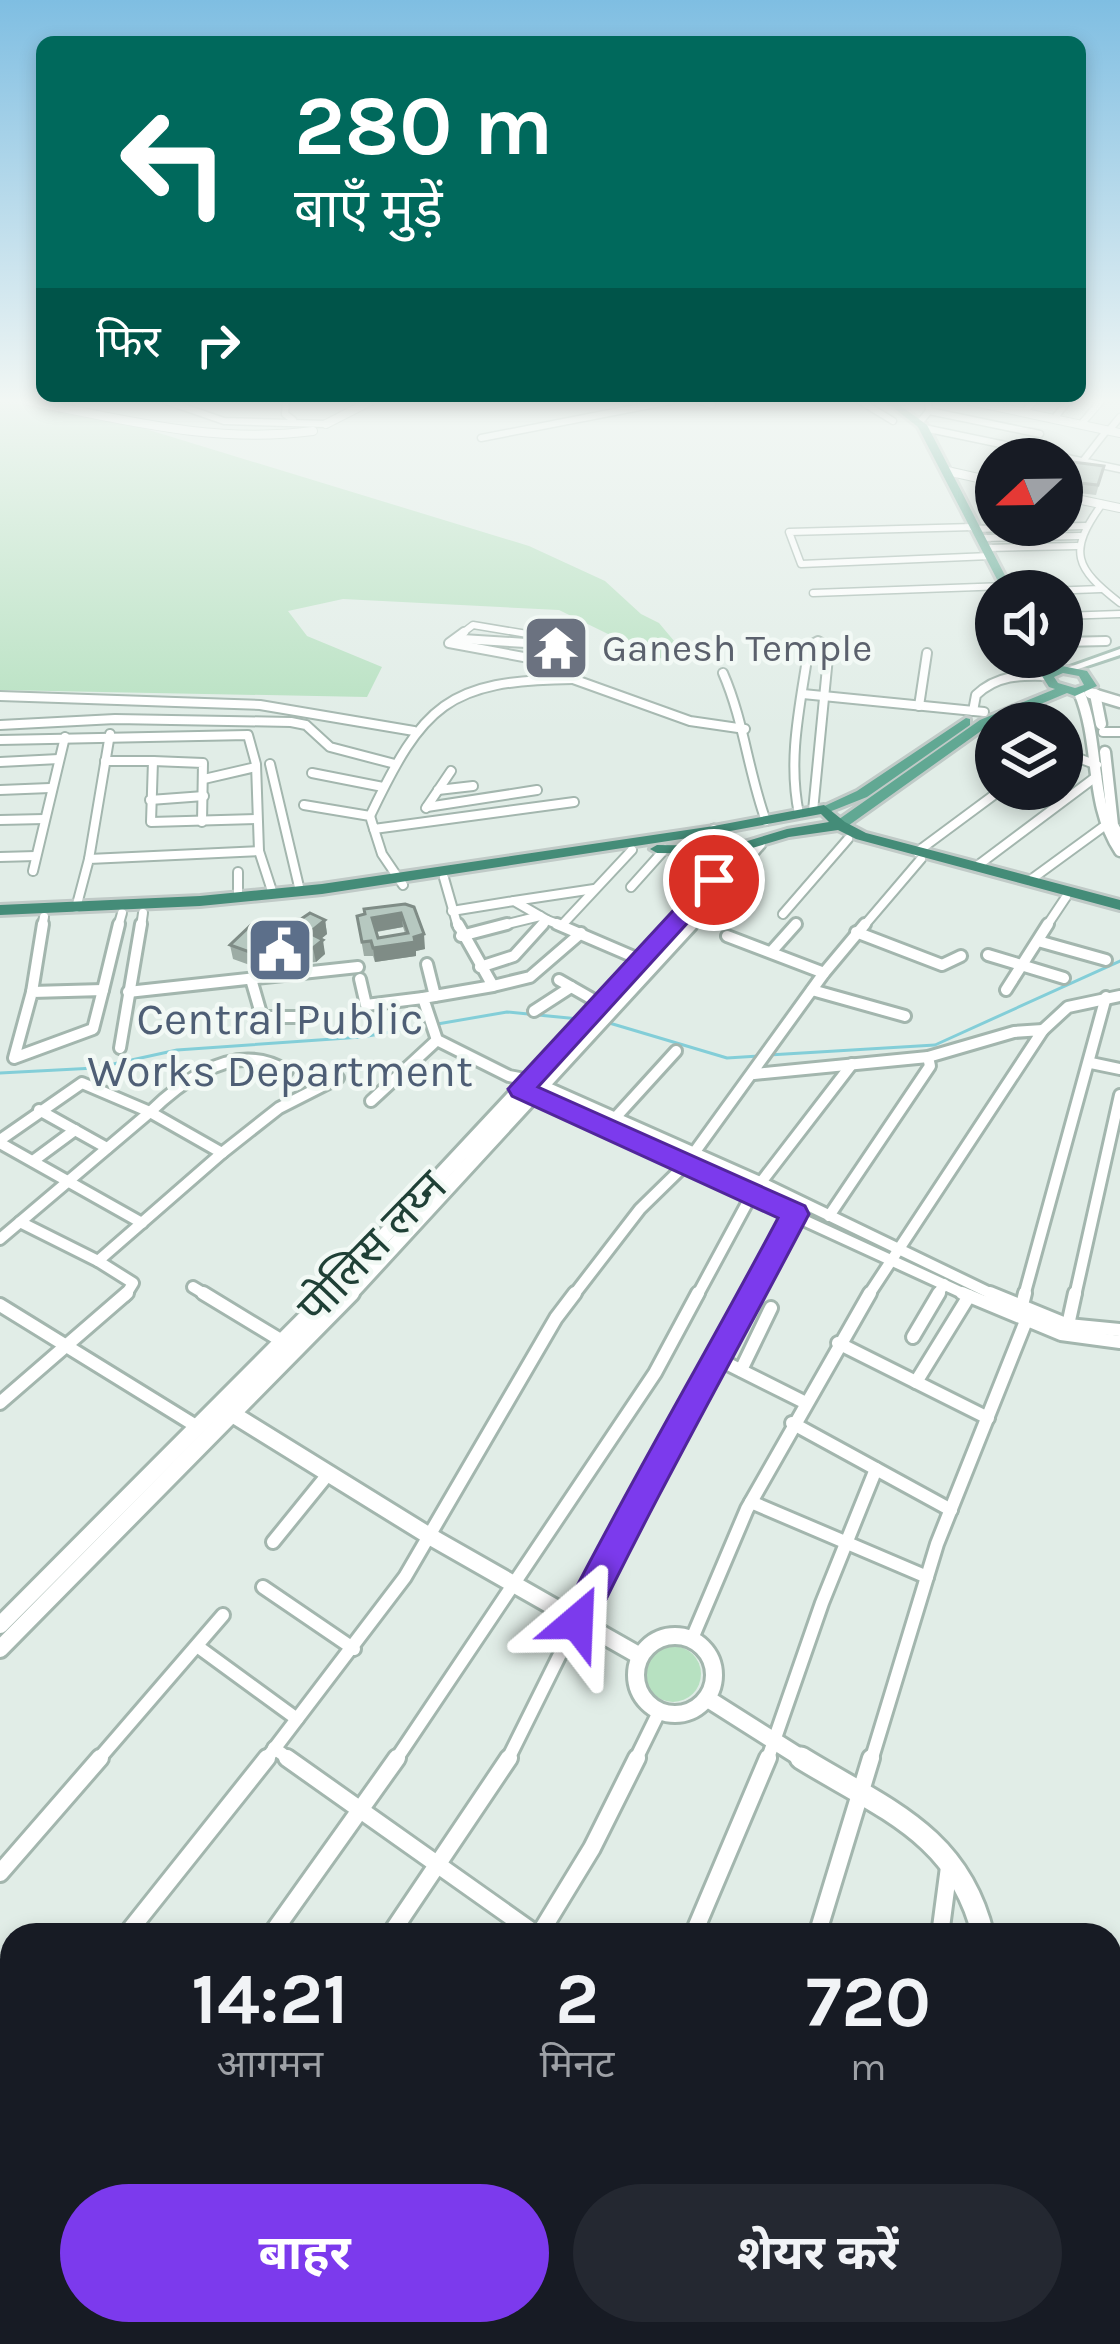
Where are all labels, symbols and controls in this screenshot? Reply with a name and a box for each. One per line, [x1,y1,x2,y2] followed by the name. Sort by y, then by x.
[294,77,553,175] text: 280 m
[96,84,252,240] icon: left
[294,177,443,241] text: बाएँ मुड़ें
[185,312,251,378] icon: right
[96,316,161,368] text: फिर
[975,438,1083,546] north arrow
[975,438,1083,810] map controls
[975,570,1083,678] button: sound
[521,613,591,683] temple icon: Ganesh Temple
[602,625,872,671] place label: Ganesh Temple
[975,702,1083,810] button: layers
[663,829,765,931] pin
[681,847,747,913] icon: arrive
[245,915,315,985] public building icon: Central Public Works Department
[87,993,473,1097] place label: Central Public Works Department
[287,1160,458,1334] street label: पोलिस लय्न
[514,1559,640,1685] position arrow
[191,1957,348,2041] text: 14:21
[555,1957,599,2041] text: 2
[806,1960,931,2044] text: 720
[216,2041,323,2087] text: आगमन
[540,2041,614,2087] text: मिनट
[850,2044,886,2090] text: m
[60,2184,549,2322] button: बाहर
[573,2184,1062,2322] button: शेयर करें

